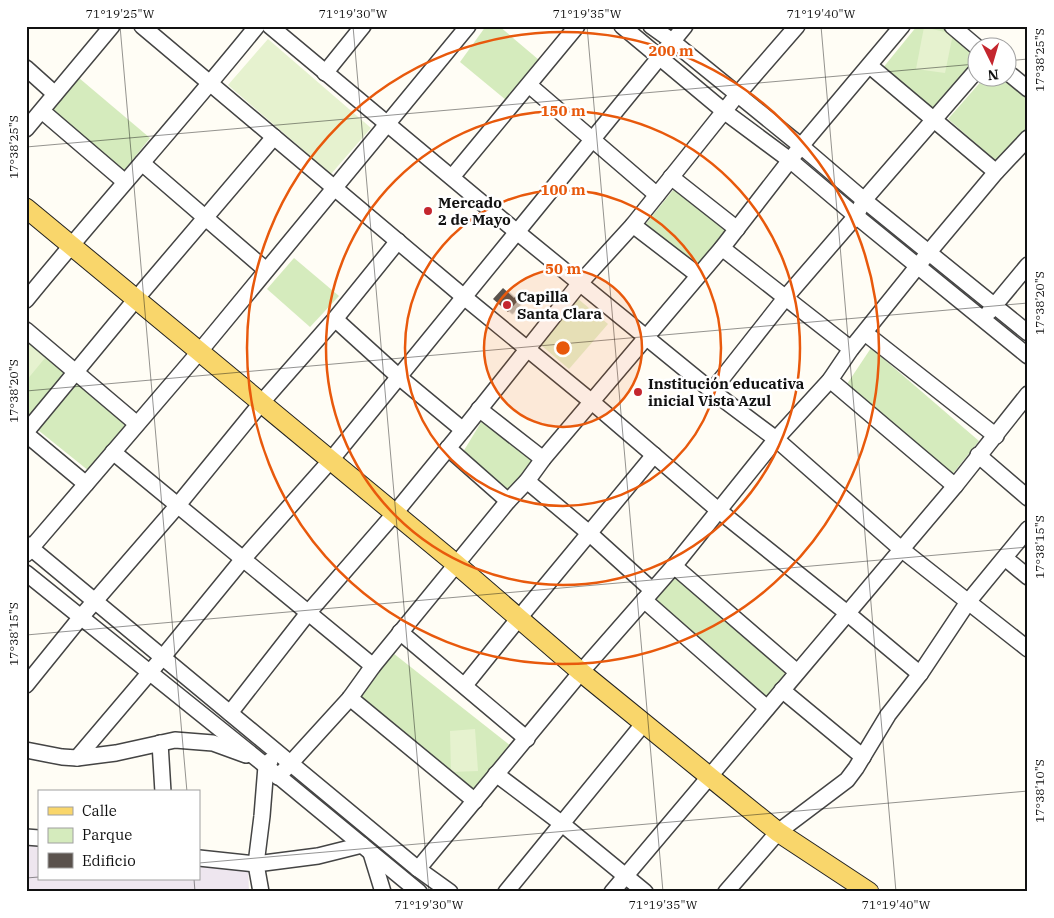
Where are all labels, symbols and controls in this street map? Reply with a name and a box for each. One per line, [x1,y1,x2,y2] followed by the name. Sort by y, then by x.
[86,6,155,21] text: 71°19'25"W
[319,6,388,21] text: 71°19'30"W
[553,6,622,21] text: 71°19'35"W
[787,6,856,21] text: 71°19'40"W
[1032,28,1047,92] text: 17°38'25"S
[966,38,1016,88] north arrow
[648,41,694,60] text: 200 m
[987,66,999,84] text: N
[540,101,586,120] text: 150 m
[6,115,21,179] text: 17°38'25"S
[540,180,586,199] text: 100 m
[438,193,511,229] place label: Mercado 2 de Mayo
[422,205,434,217] marker: Mercado 2 de Mayo
[545,259,581,278] text: 50 m
[1032,271,1047,335] text: 17°38'20"S
[517,287,602,323] place label: Capilla Santa Clara
[501,299,513,311] marker: Capilla Santa Clara
[554,339,572,357] centre of rings
[6,359,21,423] text: 17°38'20"S
[648,374,805,410] place label: Institución educativa inicial Vista Azul
[632,386,644,398] marker: Institución educativa inicial Vista Azul
[1032,515,1047,579] text: 17°38'15"S
[6,602,21,666] text: 17°38'15"S
[1032,759,1047,823] text: 17°38'10"S
[38,790,200,880] legend
[82,801,117,820] text: Calle
[82,825,132,844] text: Parque
[82,851,136,870] text: Edificio
[395,897,464,912] text: 71°19'30"W
[629,897,698,912] text: 71°19'35"W
[862,897,931,912] text: 71°19'40"W

